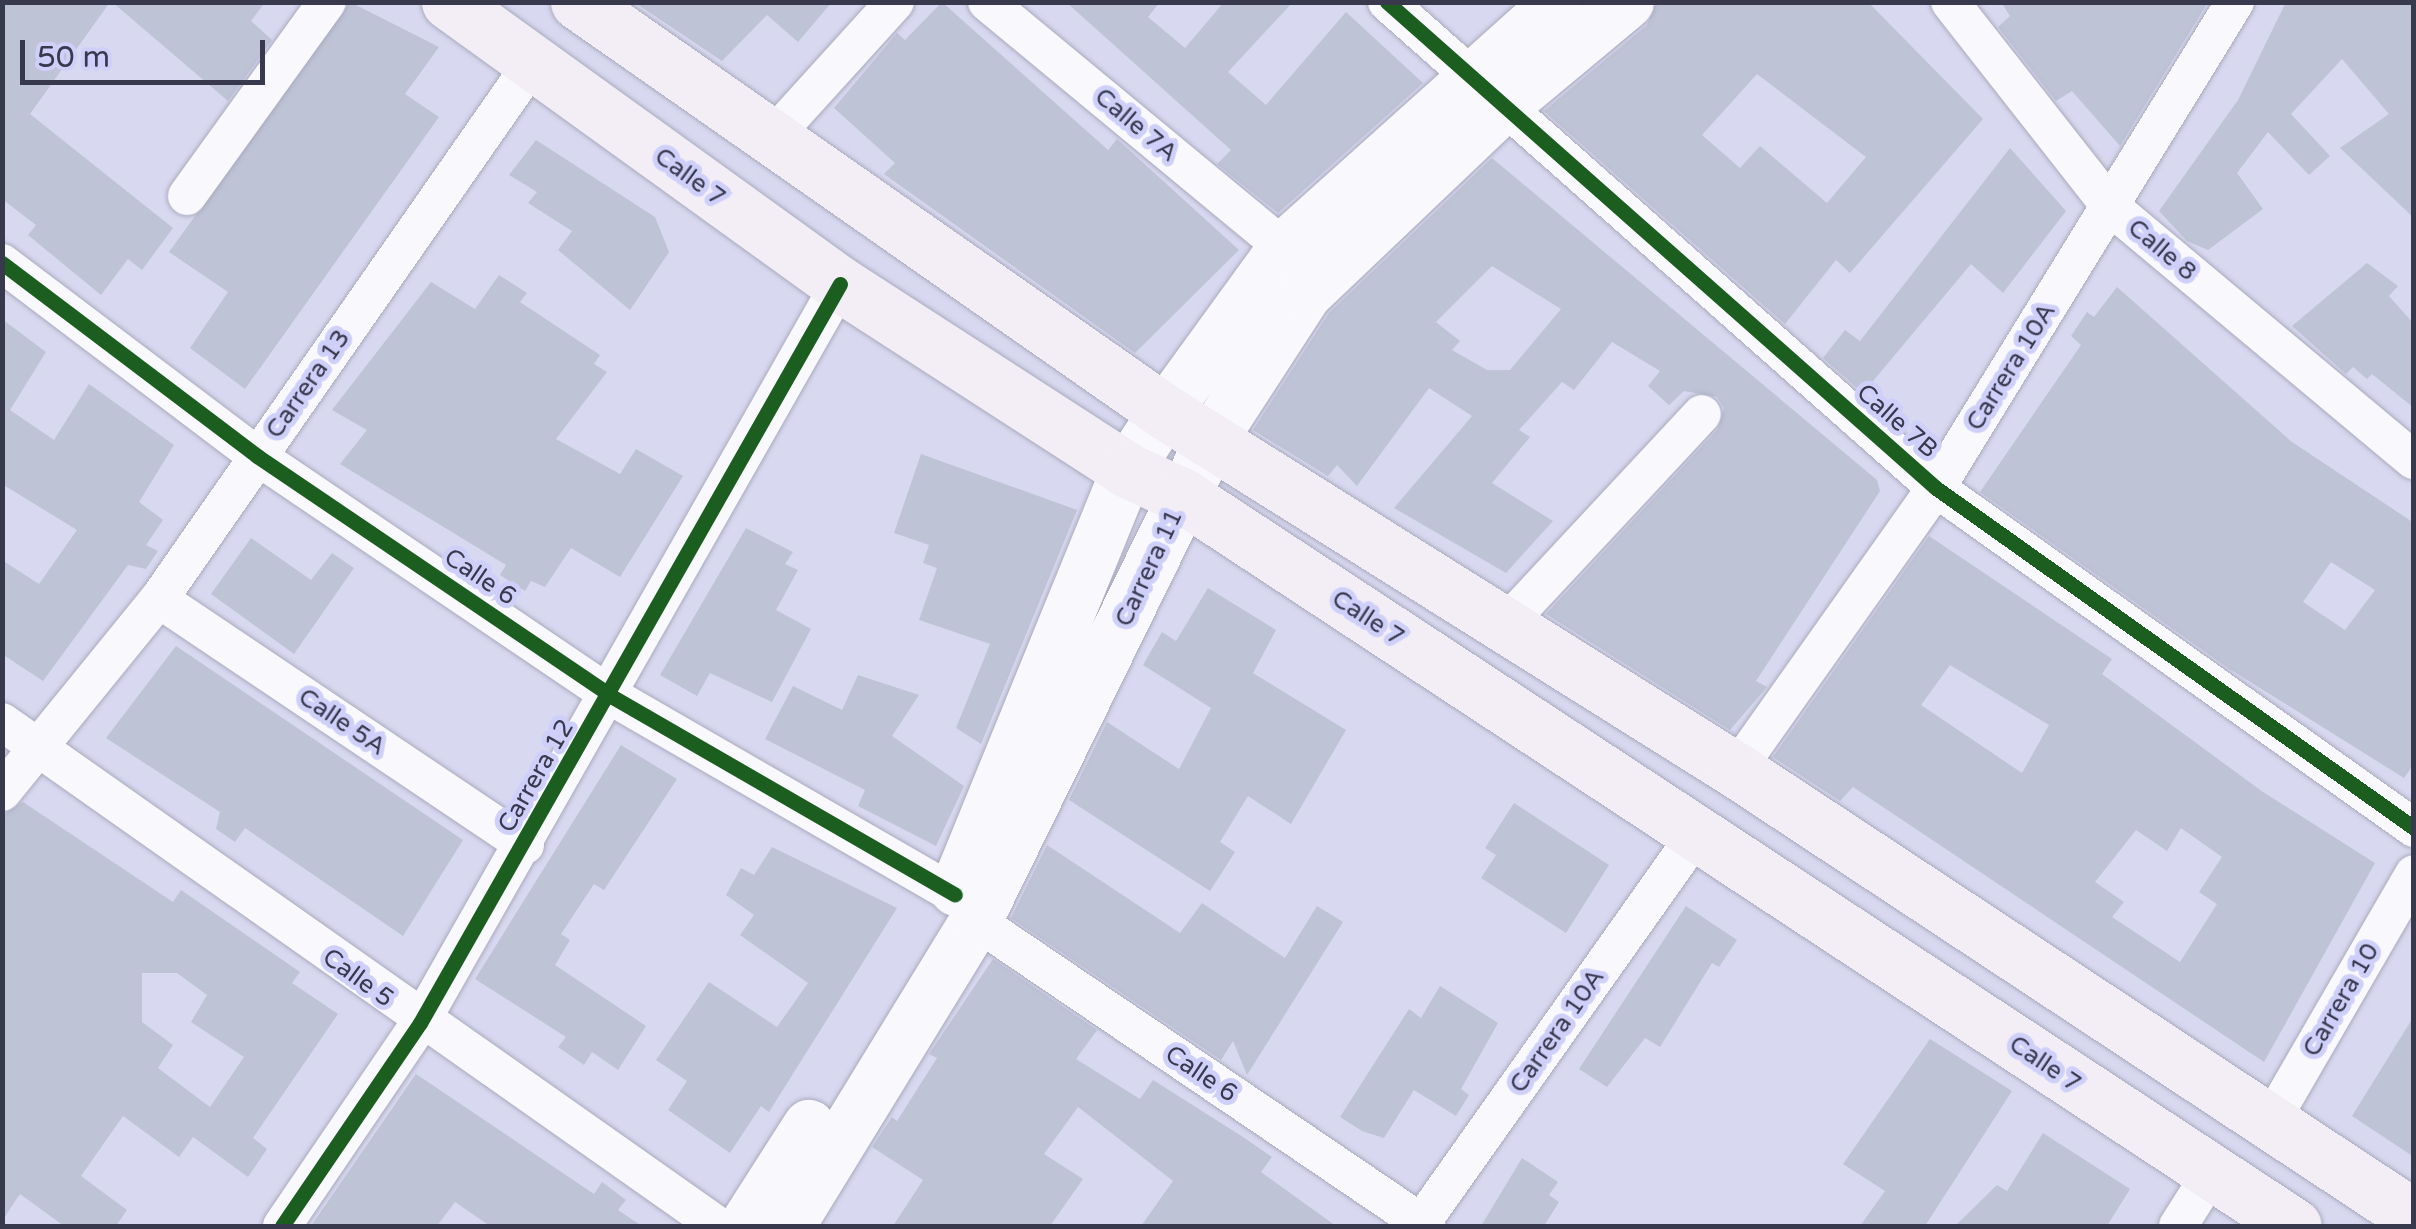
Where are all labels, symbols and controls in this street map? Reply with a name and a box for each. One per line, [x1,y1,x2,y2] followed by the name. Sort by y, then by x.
[25,20,270,82] scale bar
[37,39,110,76] text: 50 m
[1088,82,1184,168] street label: Calle 7A
[649,141,731,213] street label: Calle 7
[2122,213,2202,287] street label: Calle 8
[1960,298,2062,436] street label: Carrera 10A
[260,324,356,444] street label: Carrera 13
[1850,378,1944,464] street label: Calle 7B
[1109,505,1189,631] street label: Carrera 11
[438,542,522,612] street label: Calle 6
[1326,584,1410,652] street label: Calle 7
[293,682,391,762] street label: Calle 5A
[492,714,580,838] street label: Carrera 12
[2297,938,2385,1062] street label: Carrera 10
[317,942,399,1014] street label: Calle 5
[1503,963,1611,1099] street label: Carrera 10A
[2003,1029,2087,1099] street label: Calle 7
[1159,1039,1243,1109] street label: Calle 6

